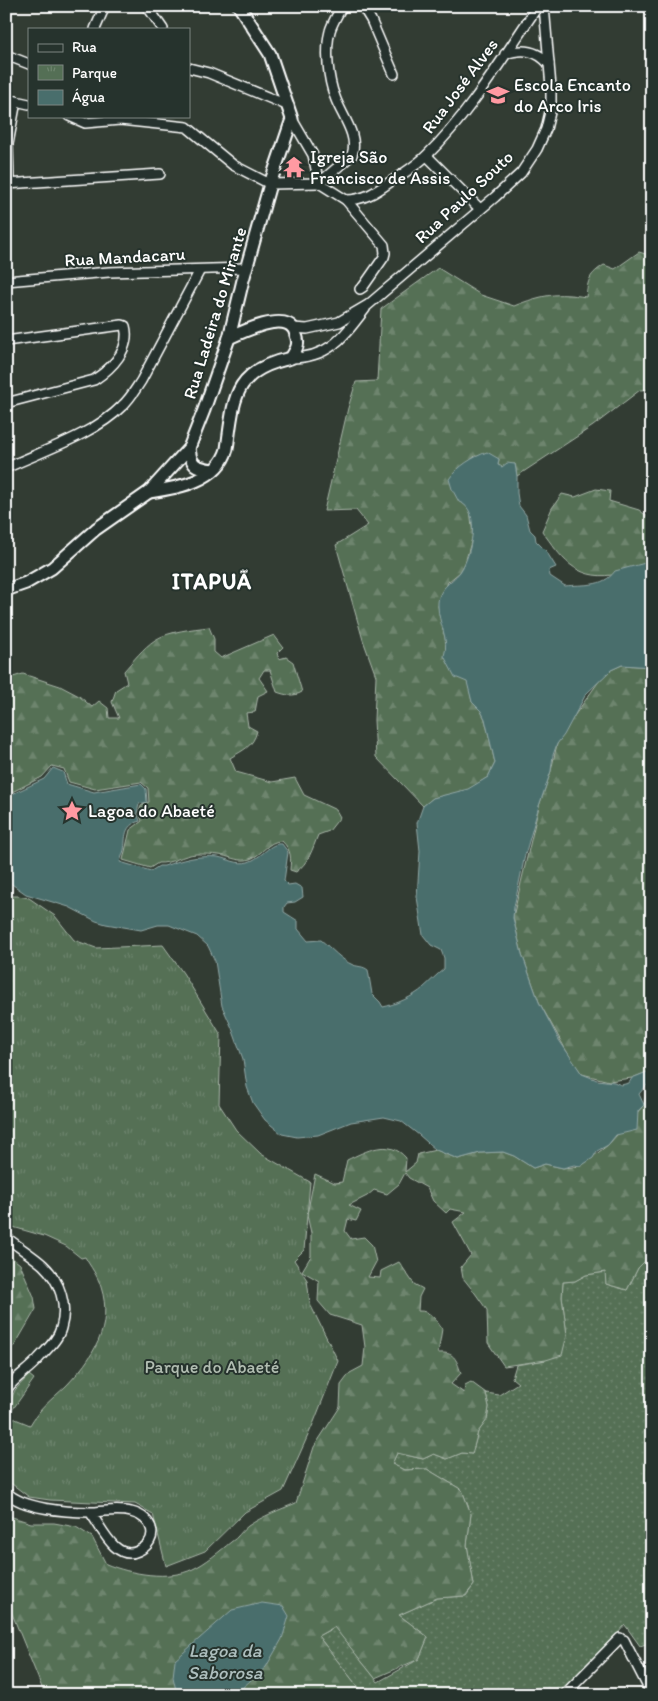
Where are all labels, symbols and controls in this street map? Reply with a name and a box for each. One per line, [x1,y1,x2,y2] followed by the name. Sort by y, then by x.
[28,28,190,118] legend
[417,34,503,138] street label: Rua José Alves
[72,38,97,56] text: Rua
[72,64,117,82] text: Parque
[514,74,631,117] place label: Escola Encanto do Arco Iris
[485,82,511,108] school or university icon: Escola Encanto do Arco Iris
[72,88,106,106] text: Água
[310,146,450,189] place label: Igreja São Francisco de Assis
[410,146,518,248] street label: Rua Paulo Souto
[281,154,307,180] temple icon: Igreja São Francisco de Assis
[178,224,252,402] street label: Rua Ladeira do Mirante
[64,243,186,271] street label: Rua Mandacaru
[172,568,252,595] district label: ITAPUÃ
[59,798,85,824] place icon: Lagoa do Abaeté
[88,800,215,822] place label: Lagoa do Abaeté
[145,1356,279,1378] park label: Parque do Abaeté
[187,1639,263,1684] water label: Lagoa da Saborosa

